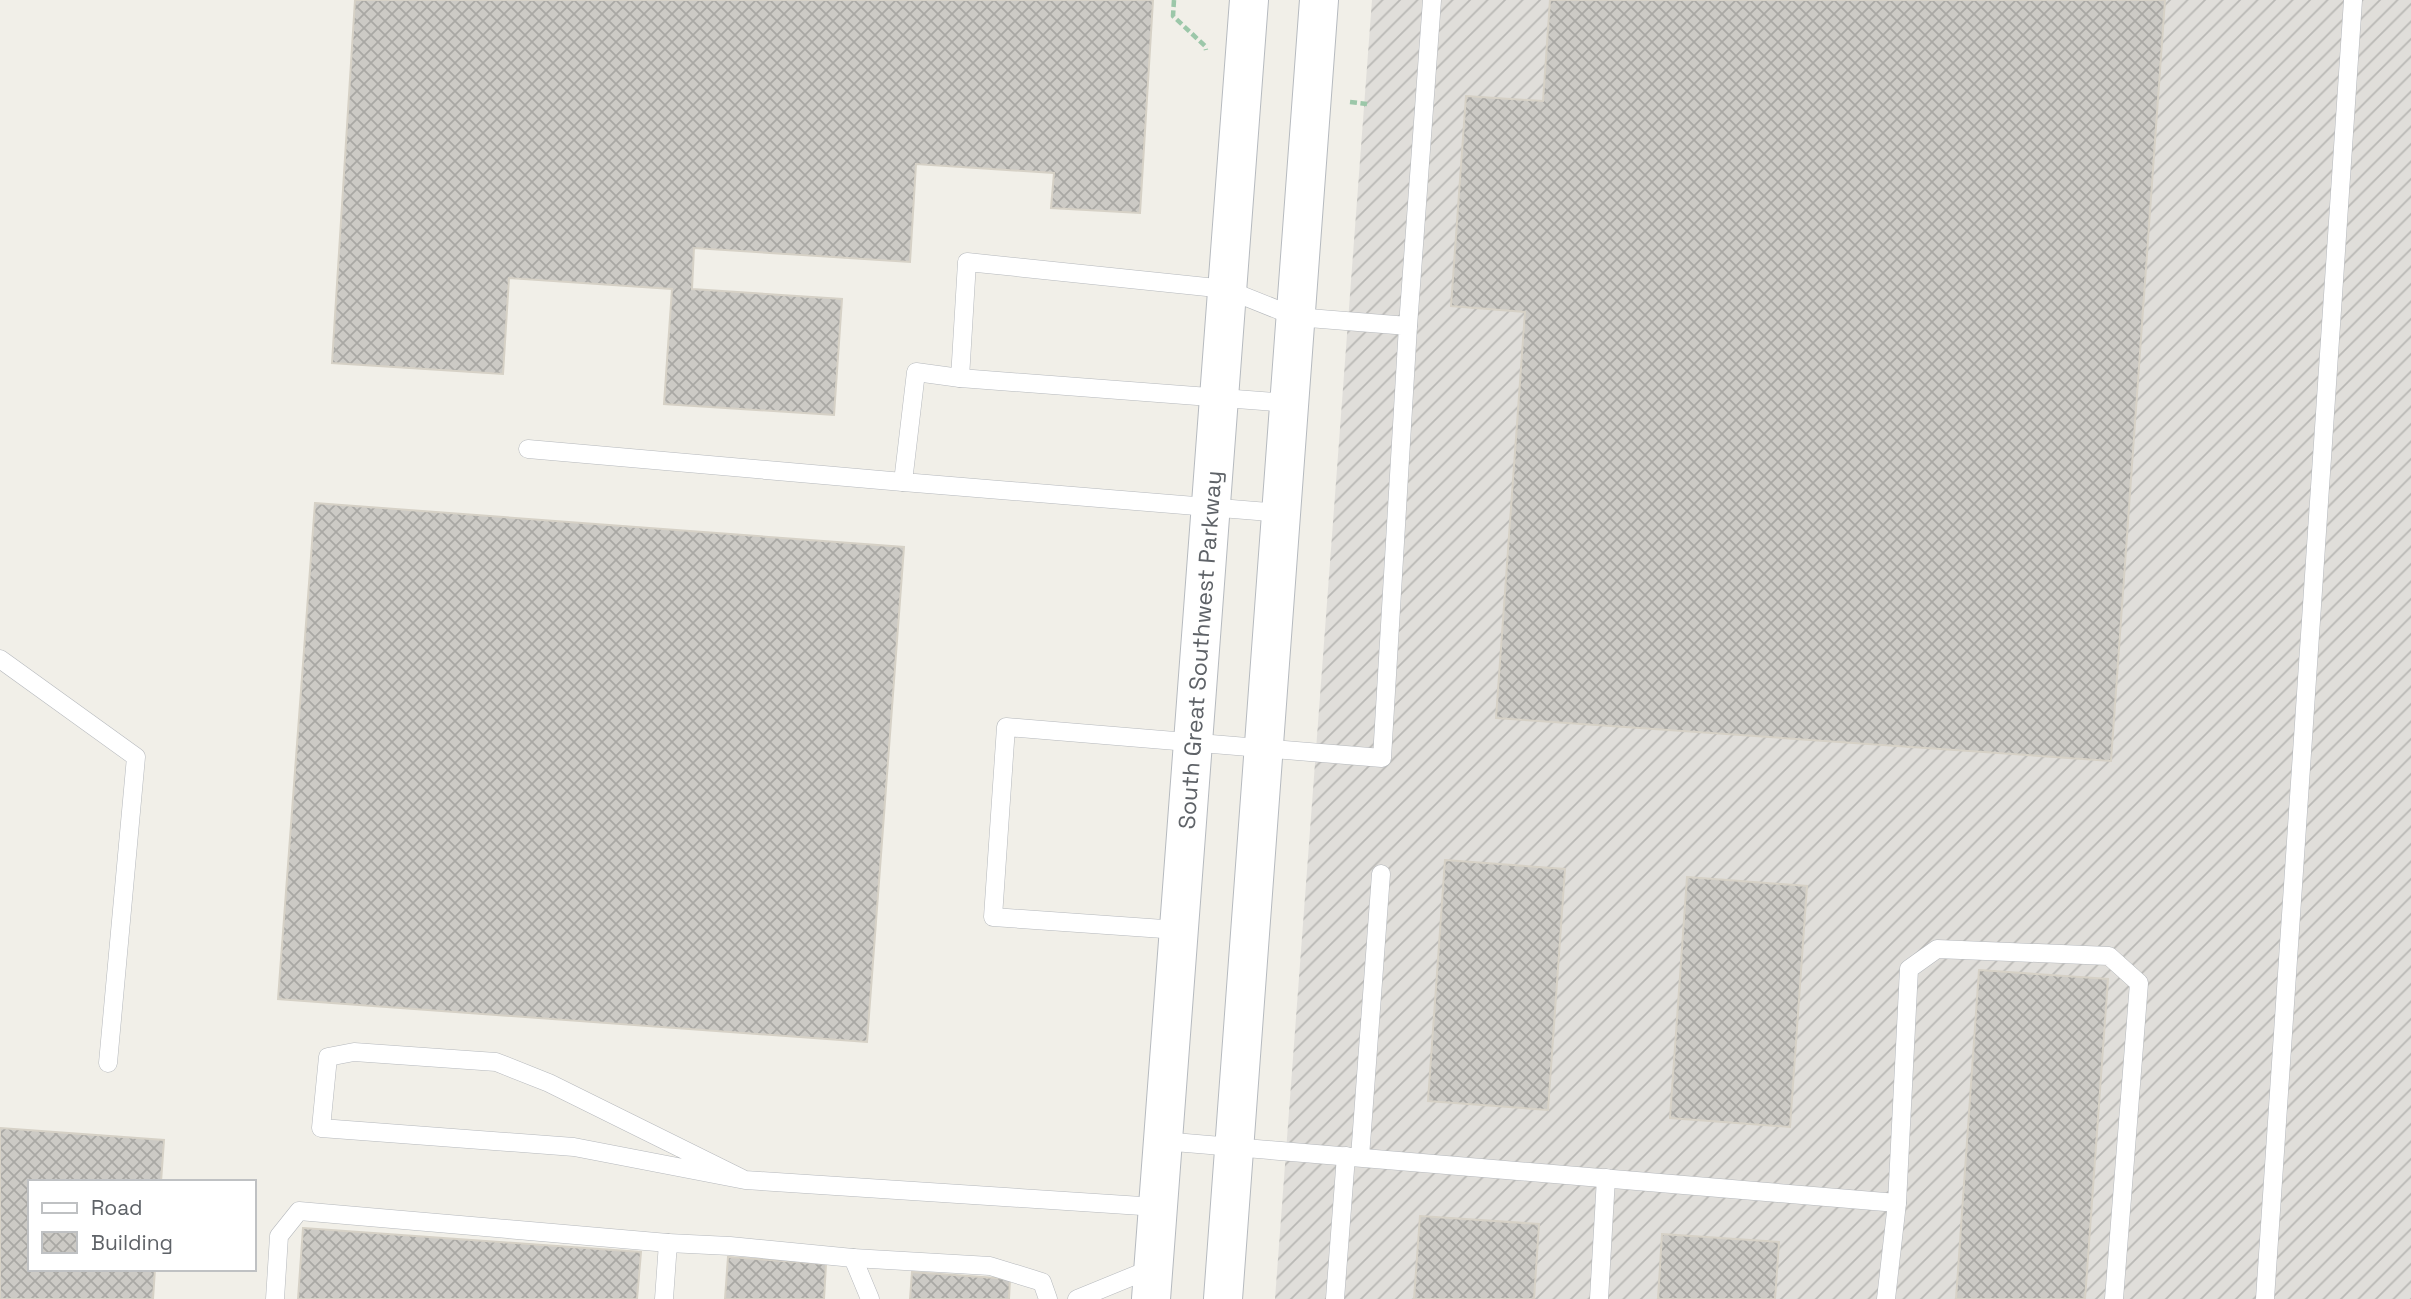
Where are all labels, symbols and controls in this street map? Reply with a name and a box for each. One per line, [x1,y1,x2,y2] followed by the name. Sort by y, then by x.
[1171,470,1228,830] street label: South Great Southwest Parkway
[28,1180,256,1271] legend
[91,1194,143,1221] text: Road
[91,1229,173,1256] text: Building

